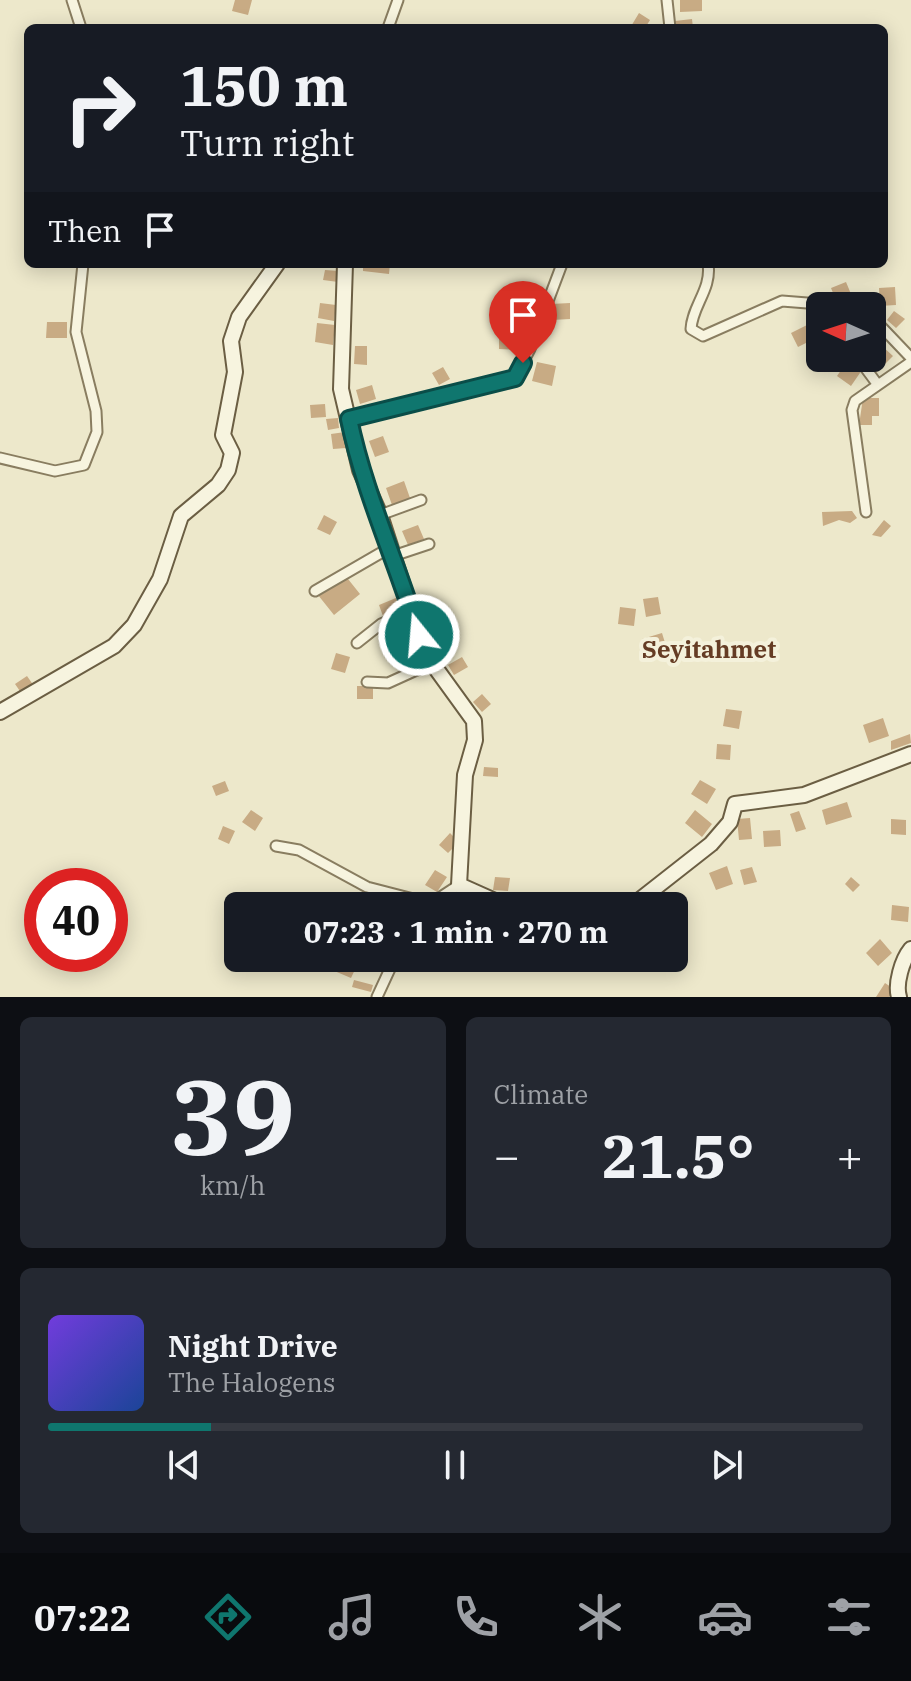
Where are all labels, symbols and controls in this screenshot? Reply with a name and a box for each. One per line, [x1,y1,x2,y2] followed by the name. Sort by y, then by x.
[180,49,348,121] text: 150 m
[48,56,152,160] icon: right
[180,119,354,166] text: Turn right
[138,208,182,252] icon: arrive
[48,211,122,250] text: Then
[489,281,557,363] pin
[806,292,886,372] north arrow
[806,292,886,372] map controls
[501,293,545,337] icon: arrive
[377,593,461,677] position arrow
[642,633,776,665] district label: Seyitahmet
[24,868,128,972] speed limit sign: 40
[304,912,608,951] text: 07:23 · 1 min · 270 m
[170,1048,295,1184] text: 39
[494,1077,588,1111] text: Climate
[602,1116,755,1195] text: 21.5°
[494,1127,520,1184] text: −
[837,1127,863,1184] text: +
[200,1168,266,1202] text: km/h
[168,1326,338,1365] text: Night Drive
[168,1365,336,1399] text: The Halogens
[162,1443,206,1487] icon: previous
[433,1443,477,1487] icon: pause
[705,1443,749,1487] icon: next
[200,1589,256,1645] icon: directions
[324,1589,380,1645] icon: music
[448,1589,504,1645] icon: phone
[572,1589,628,1645] icon: climate
[697,1589,753,1645] icon: car
[821,1589,877,1645] icon: filters
[34,1594,131,1641] text: 07:22

